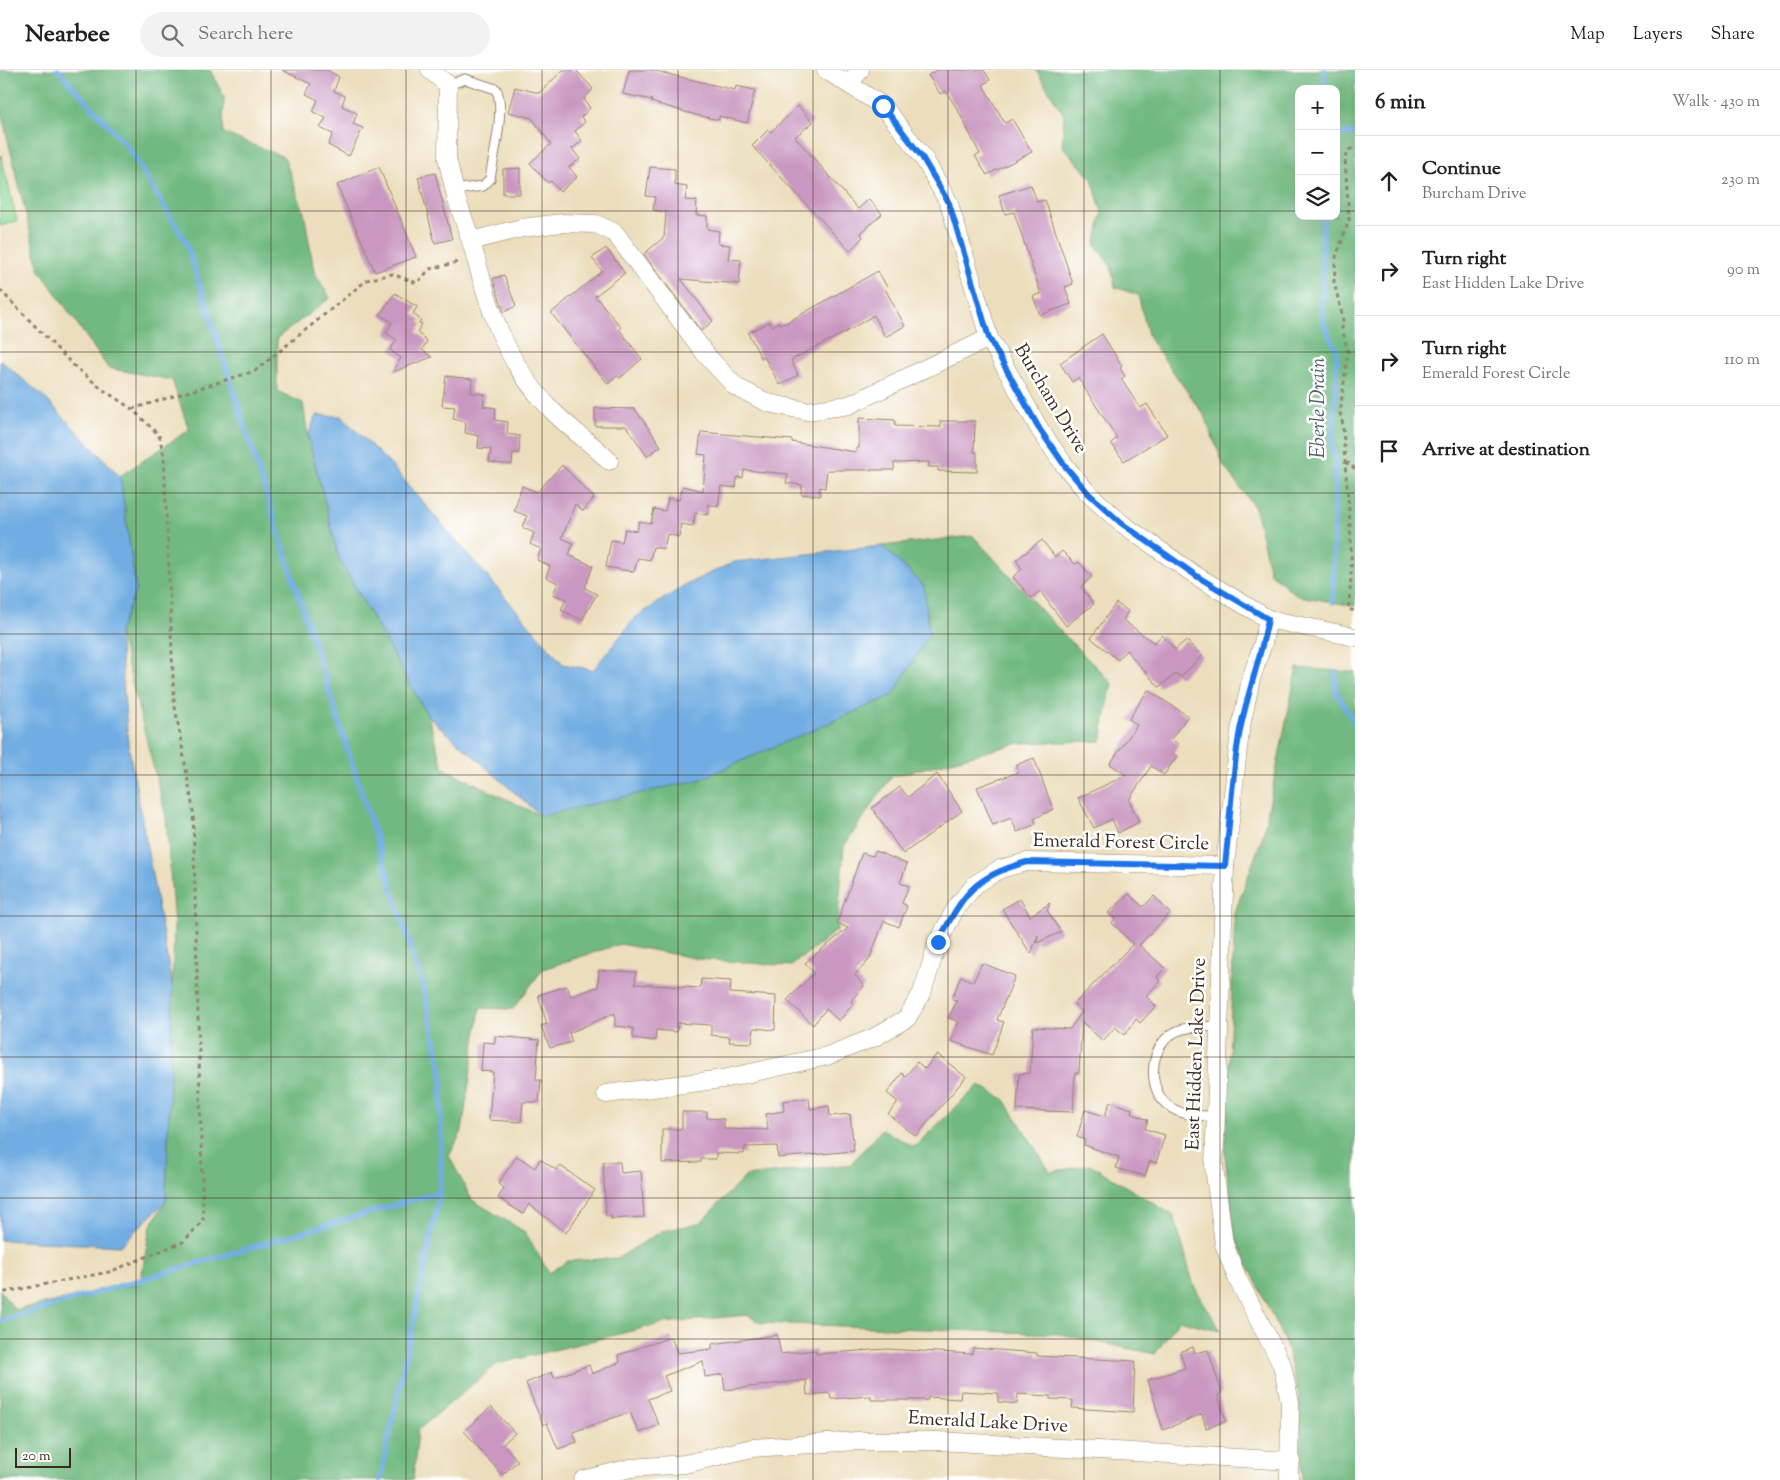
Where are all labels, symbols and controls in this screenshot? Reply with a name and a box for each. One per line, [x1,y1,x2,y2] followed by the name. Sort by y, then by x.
[140,12,490,57] search box
[25,18,110,52] text: Nearbee
[158,21,186,49] icon: search
[198,21,293,48] text: Search here
[1570,22,1605,48] text: Map
[1633,22,1683,48] text: Layers
[1711,22,1755,48] text: Share
[1295,85,1340,220] map controls
[1295,85,1340,130] button: +
[1375,88,1426,118] text: 6 min
[1672,91,1760,114] text: Walk · 430 m
[872,95,895,118] route start
[1295,130,1340,175] button: −
[1422,156,1501,183] text: Continue
[1375,167,1403,195] icon: ahead
[1721,169,1760,192] text: 230 m
[1295,175,1340,220] button: layers
[1422,183,1526,206] text: Burcham Drive
[1422,246,1506,273] text: Turn right
[1375,257,1403,285] icon: right
[1727,259,1760,282] text: 90 m
[1422,273,1584,296] text: East Hidden Lake Drive
[1422,336,1506,363] text: Turn right
[1007,339,1094,459] street label: Burcham Drive
[1375,347,1403,375] icon: right
[1724,349,1760,372] text: 110 m
[1305,357,1334,459] water label: Eberle Drain
[1422,363,1570,386] text: Emerald Forest Circle
[1375,437,1403,465] icon: arrive
[1422,437,1590,464] text: Arrive at destination
[1033,828,1209,858] street label: Emerald Forest Circle
[927,931,950,954] route end
[1180,957,1214,1151] street label: East Hidden Lake Drive
[907,1405,1069,1441] street label: Emerald Lake Drive
[15,1445,71,1468] scale bar
[22,1447,51,1467] text: 20 m

